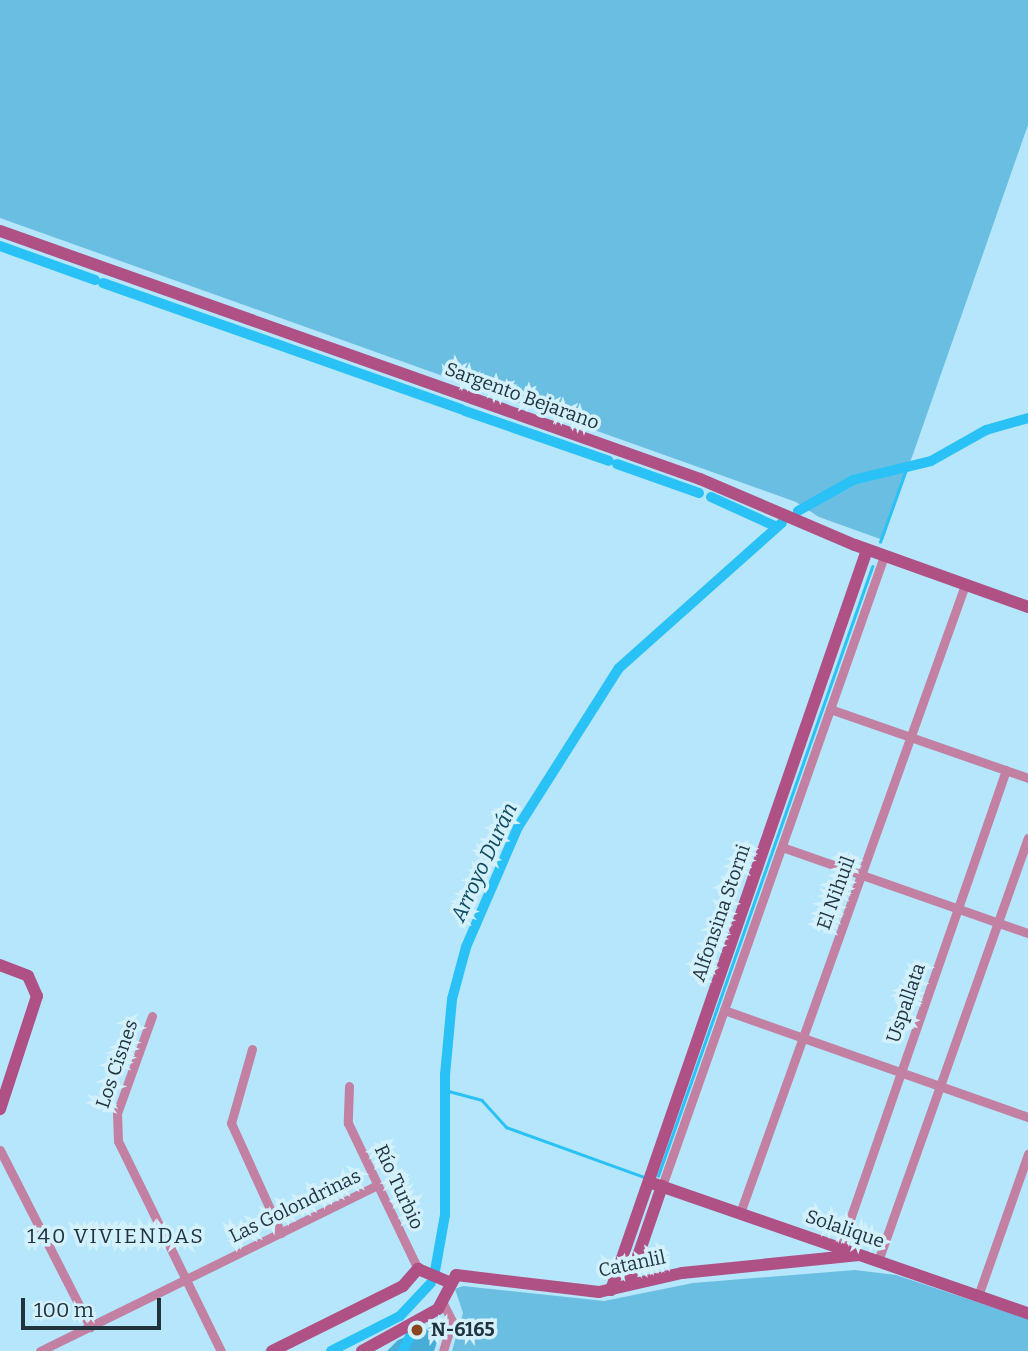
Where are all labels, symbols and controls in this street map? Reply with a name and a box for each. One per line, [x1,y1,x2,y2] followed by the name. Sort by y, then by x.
[442,358,602,434] street label: Sargento Bejarano
[446,799,522,925] water label: Arroyo Durán
[687,841,755,985] street label: Alfonsina Storni
[812,853,860,933] street label: El Nihuil
[882,960,930,1046] street label: Uspallata
[91,1017,143,1111] street label: Los Cisnes
[369,1141,429,1233] street label: Río Turbio
[226,1164,364,1248] street label: Las Golondrinas
[803,1205,887,1253] street label: Solalique
[29,1223,203,1249] district label: 140 VIVIENDAS
[596,1246,668,1282] street label: Catanlil
[24,1284,164,1328] scale bar
[34,1297,94,1323] text: 100 m
[431,1319,495,1341] place label: N-6165
[409,1322,425,1338] marker: N-6165

